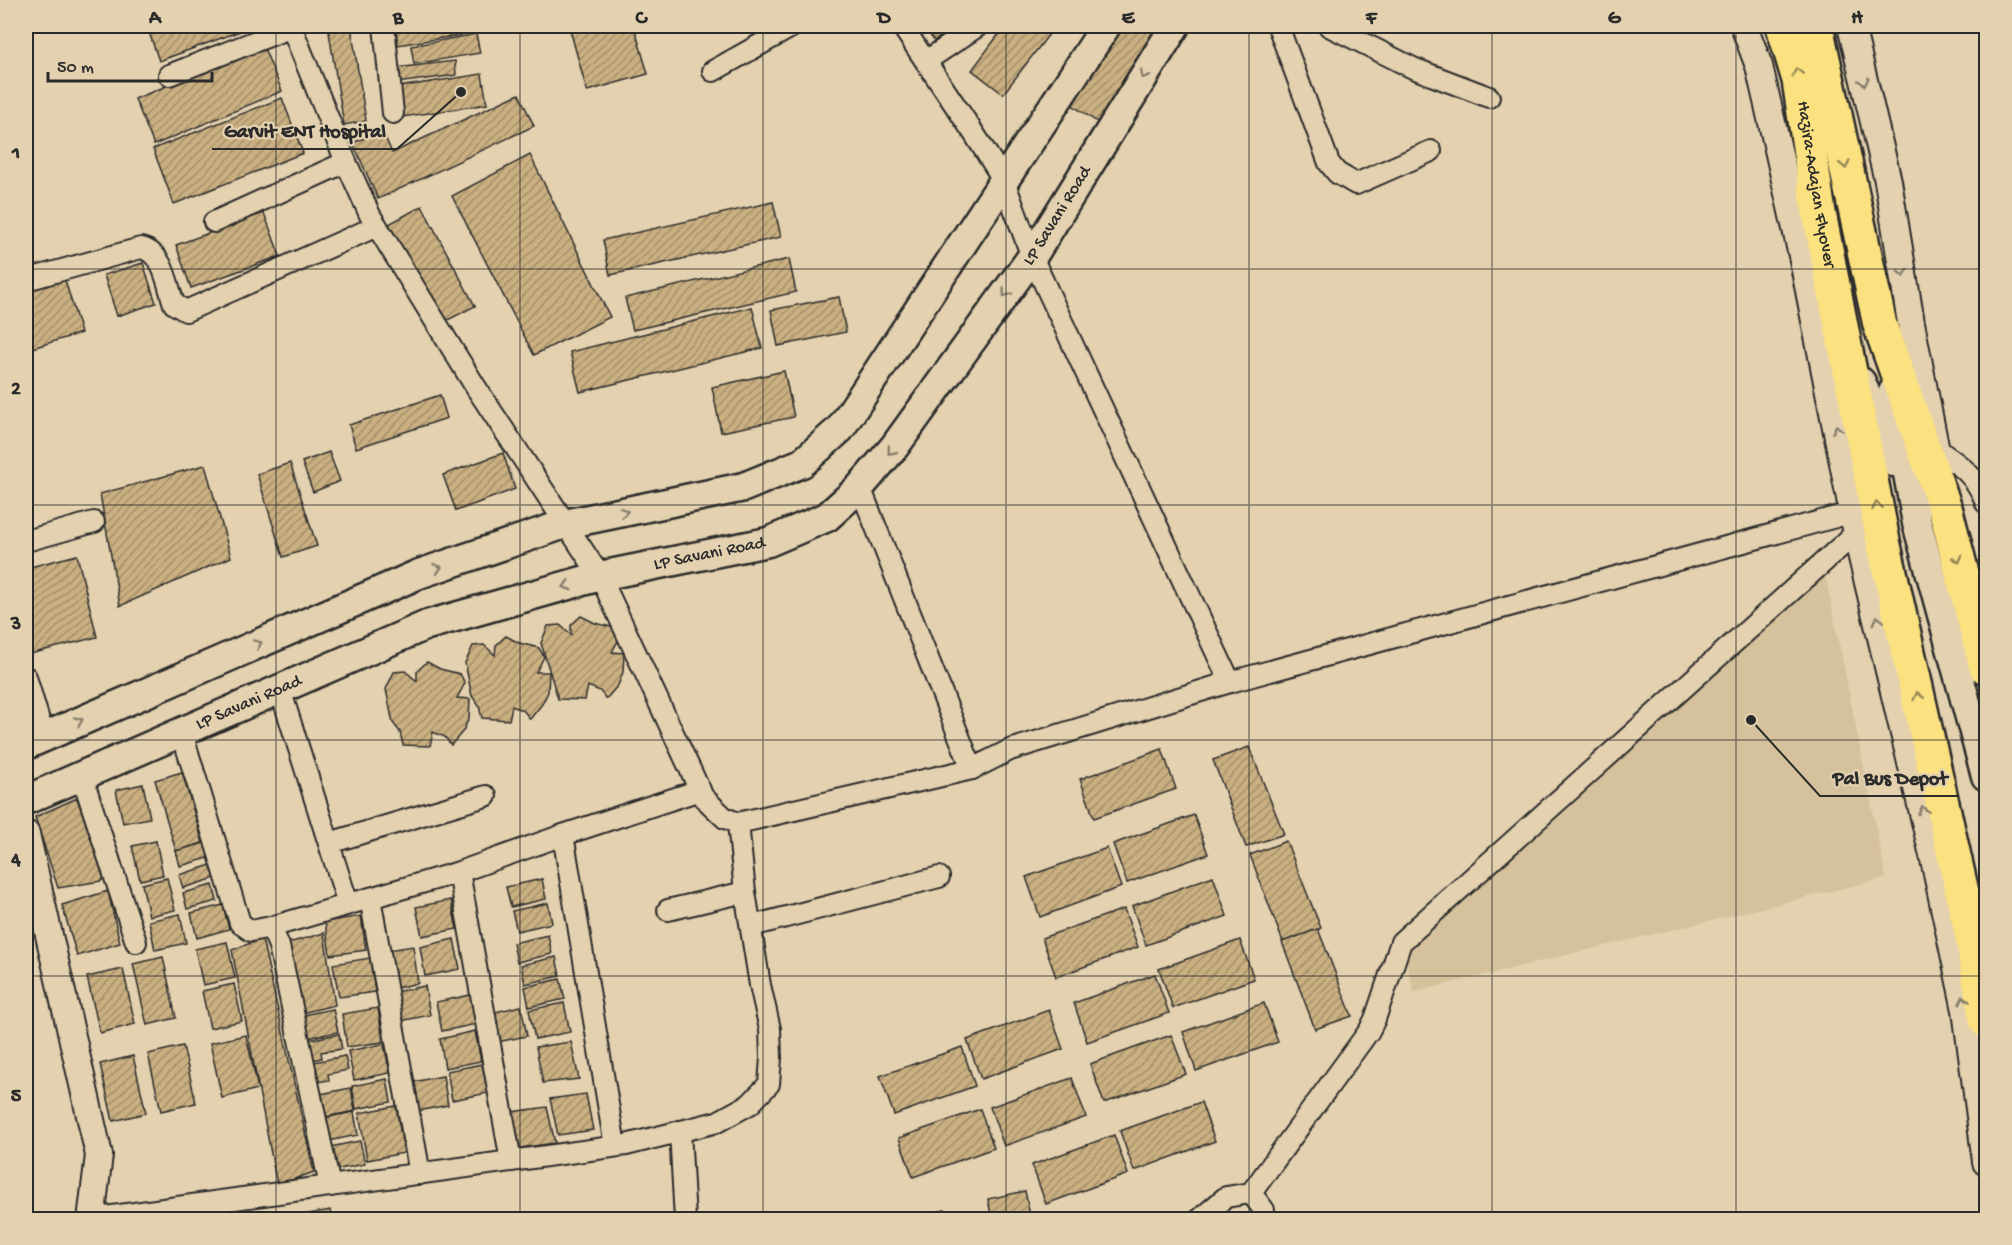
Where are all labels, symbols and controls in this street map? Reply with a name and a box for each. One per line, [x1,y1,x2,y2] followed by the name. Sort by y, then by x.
[148,8,163,31] text: A
[392,8,404,31] text: B
[635,8,649,31] text: C
[875,8,891,31] text: D
[1122,8,1136,31] text: E
[1365,8,1378,31] text: F
[1608,8,1622,31] text: G
[1851,8,1863,31] text: H
[48,45,212,83] scale bar
[57,58,94,79] text: 50 m
[1792,67,1804,78] one-way arrow
[1140,69,1152,79] one-way arrow
[1857,77,1870,87] one-way arrow
[1792,100,1840,271] street label: Hazira-Adajan Flyover
[212,111,397,149] callout: Garvit ENT Hospital
[224,122,386,145] text: Garvit ENT Hospital
[11,143,20,166] text: 1
[1838,160,1851,170] one-way arrow
[1019,161,1097,270] street label: LP Savani Road
[1897,269,1909,278] one-way arrow
[1002,286,1013,297] one-way arrow
[11,379,21,402] text: 2
[1832,425,1845,435] one-way arrow
[888,444,899,455] one-way arrow
[1871,501,1883,511] one-way arrow
[619,506,629,519] one-way arrow
[652,532,768,575] street label: LP Savani Road
[1951,554,1964,564] one-way arrow
[432,562,443,575] one-way arrow
[562,579,572,591] one-way arrow
[10,614,21,637] text: 3
[1872,615,1885,625] one-way arrow
[252,639,263,651] one-way arrow
[193,670,306,735] street label: LP Savani Road
[1912,692,1925,702] one-way arrow
[73,716,84,728] one-way arrow
[1820,758,1959,796] callout: Pal Bus Depot
[1832,769,1949,792] text: Pal Bus Depot
[1917,805,1930,815] one-way arrow
[10,850,21,873] text: 4
[1958,996,1971,1006] one-way arrow
[11,1086,22,1109] text: 5

